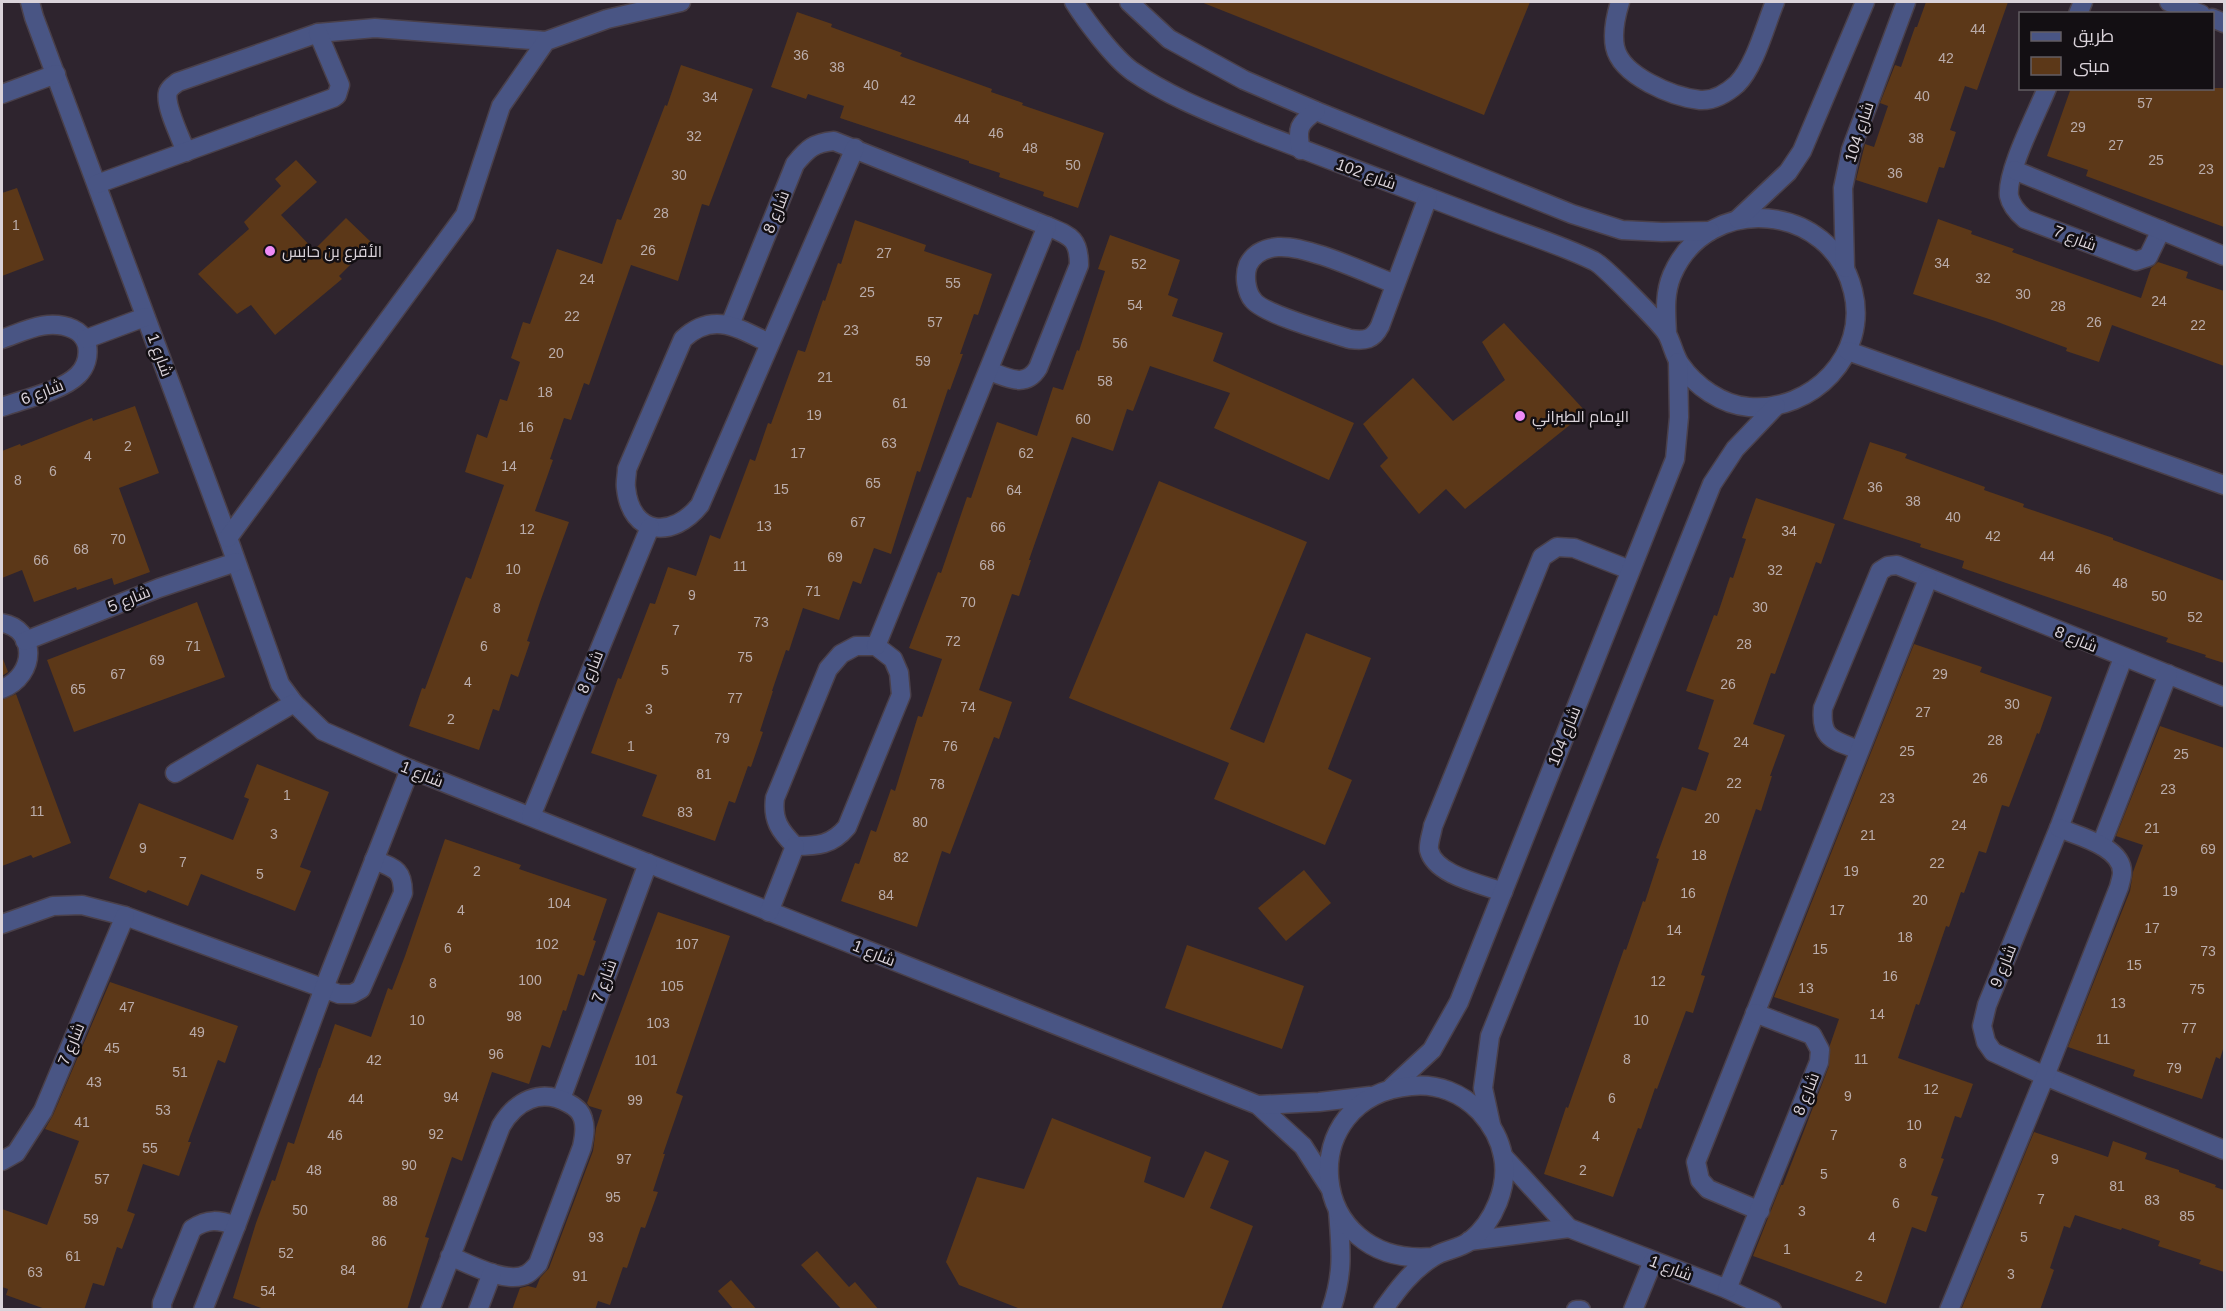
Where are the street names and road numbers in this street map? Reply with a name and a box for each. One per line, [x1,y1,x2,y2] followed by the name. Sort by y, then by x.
[1841,100,1880,165] street label: شارع 104
[1333,155,1398,195] street label: شارع 102
[760,188,795,237] street label: شارع 8
[2050,222,2099,257] street label: شارع 7
[142,331,176,380] street label: شارع 1
[18,376,67,411] street label: شارع 6
[105,583,154,618] street label: شارع 5
[2051,623,2100,658] street label: شارع 8
[574,648,609,697] street label: شارع 8
[1544,704,1586,769] street label: شارع 104
[397,758,446,793] street label: شارع 1
[849,937,898,972] street label: شارع 1
[1987,942,2022,991] street label: شارع 9
[588,957,622,1006] street label: شارع 7
[55,1020,90,1069] street label: شارع 7
[1790,1070,1825,1119] street label: شارع 8
[1646,1252,1695,1287] street label: شارع 1

